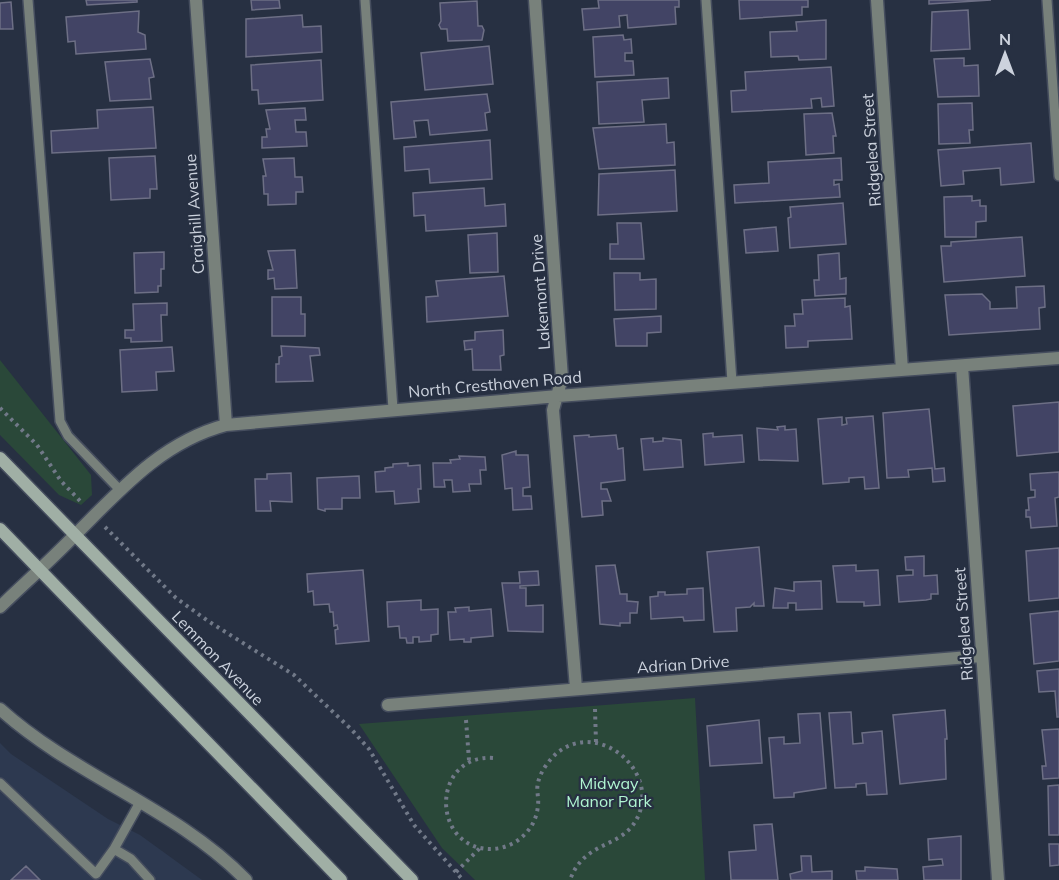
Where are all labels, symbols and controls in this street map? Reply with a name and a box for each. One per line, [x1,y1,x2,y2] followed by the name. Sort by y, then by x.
[975,24,1035,84] north arrow
[999,29,1011,49] text: N
[857,92,885,207] street label: Ridgelea Street
[180,153,208,275] street label: Craighill Avenue
[526,233,554,351] street label: Lakemont Drive
[407,366,583,402] street label: North Cresthaven Road
[949,566,977,681] street label: Ridgelea Street
[168,606,268,710] street label: Lemmon Avenue
[636,651,730,677] street label: Adrian Drive
[566,773,653,811] park label: Midway Manor Park

